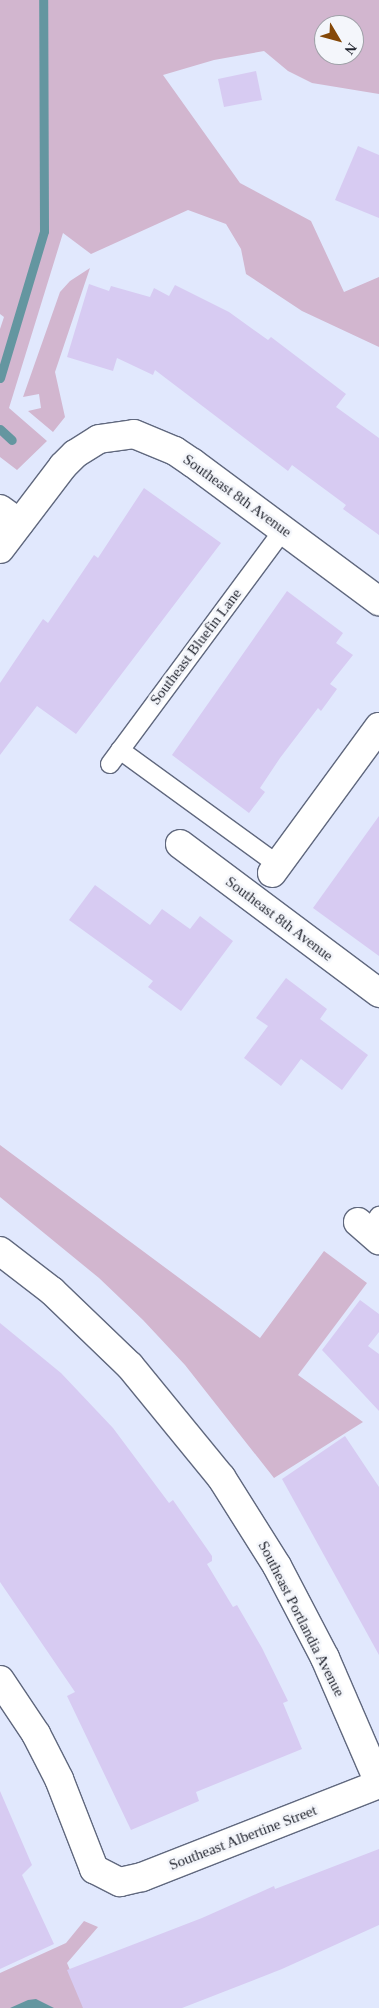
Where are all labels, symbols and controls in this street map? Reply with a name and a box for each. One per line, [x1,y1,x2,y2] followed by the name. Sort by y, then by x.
[314,15,364,65] north arrow
[342,40,360,57] text: N
[179,450,295,542] street label: Southeast 8th Avenue
[146,585,246,709] street label: Southeast Bluefin Lane
[221,873,337,965] street label: Southeast 8th Avenue
[254,1538,348,1700] street label: Southeast Portlandia Avenue
[166,1801,320,1875] street label: Southeast Albertine Street

